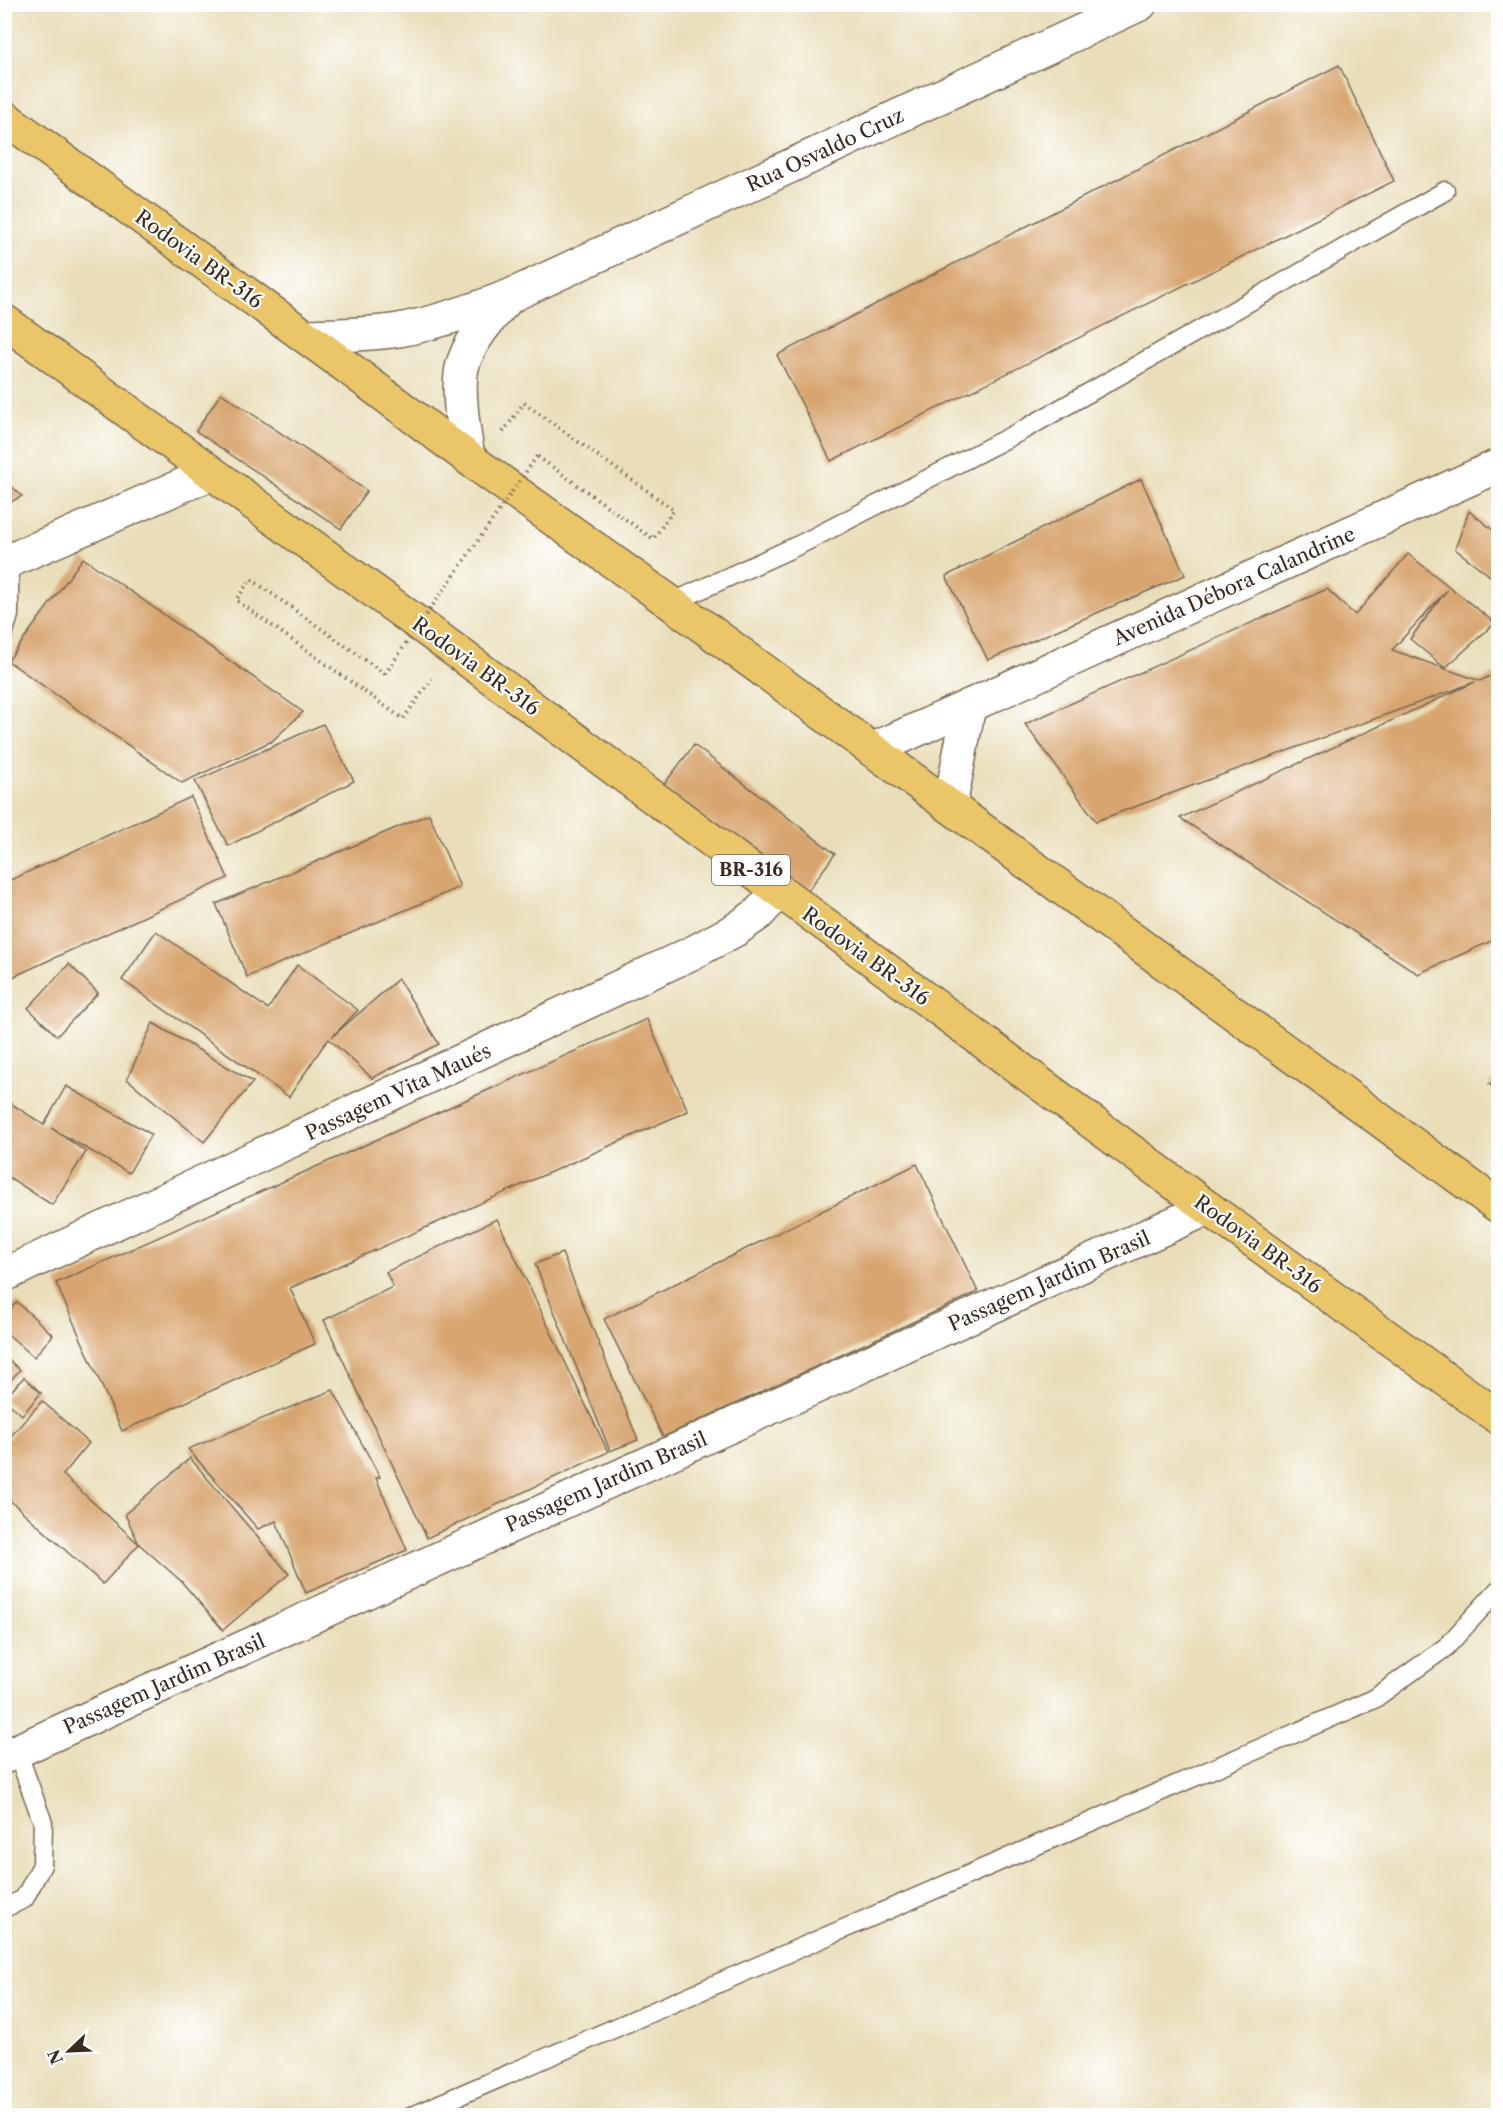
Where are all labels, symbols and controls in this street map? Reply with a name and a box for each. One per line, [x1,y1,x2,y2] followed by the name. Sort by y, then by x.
[743,103,907,197] street label: Rua Osvaldo Cruz
[130,205,268,313] street label: Rodovia BR-316
[1108,522,1359,651] street label: Avenida Débora Calandrine
[407,612,545,720] street label: Rodovia BR-316
[712,855,790,885] road number: BR-316
[797,902,935,1010] street label: Rodovia BR-316
[301,1038,495,1146] street label: Passagem Vita Maués
[1189,1190,1327,1298] street label: Rodovia BR-316
[944,1226,1154,1336] street label: Passagem Jardim Brasil
[501,1427,711,1537] street label: Passagem Jardim Brasil
[59,1629,269,1739] street label: Passagem Jardim Brasil
[39,2021,99,2081] north arrow
[43,2046,67,2067] text: N

